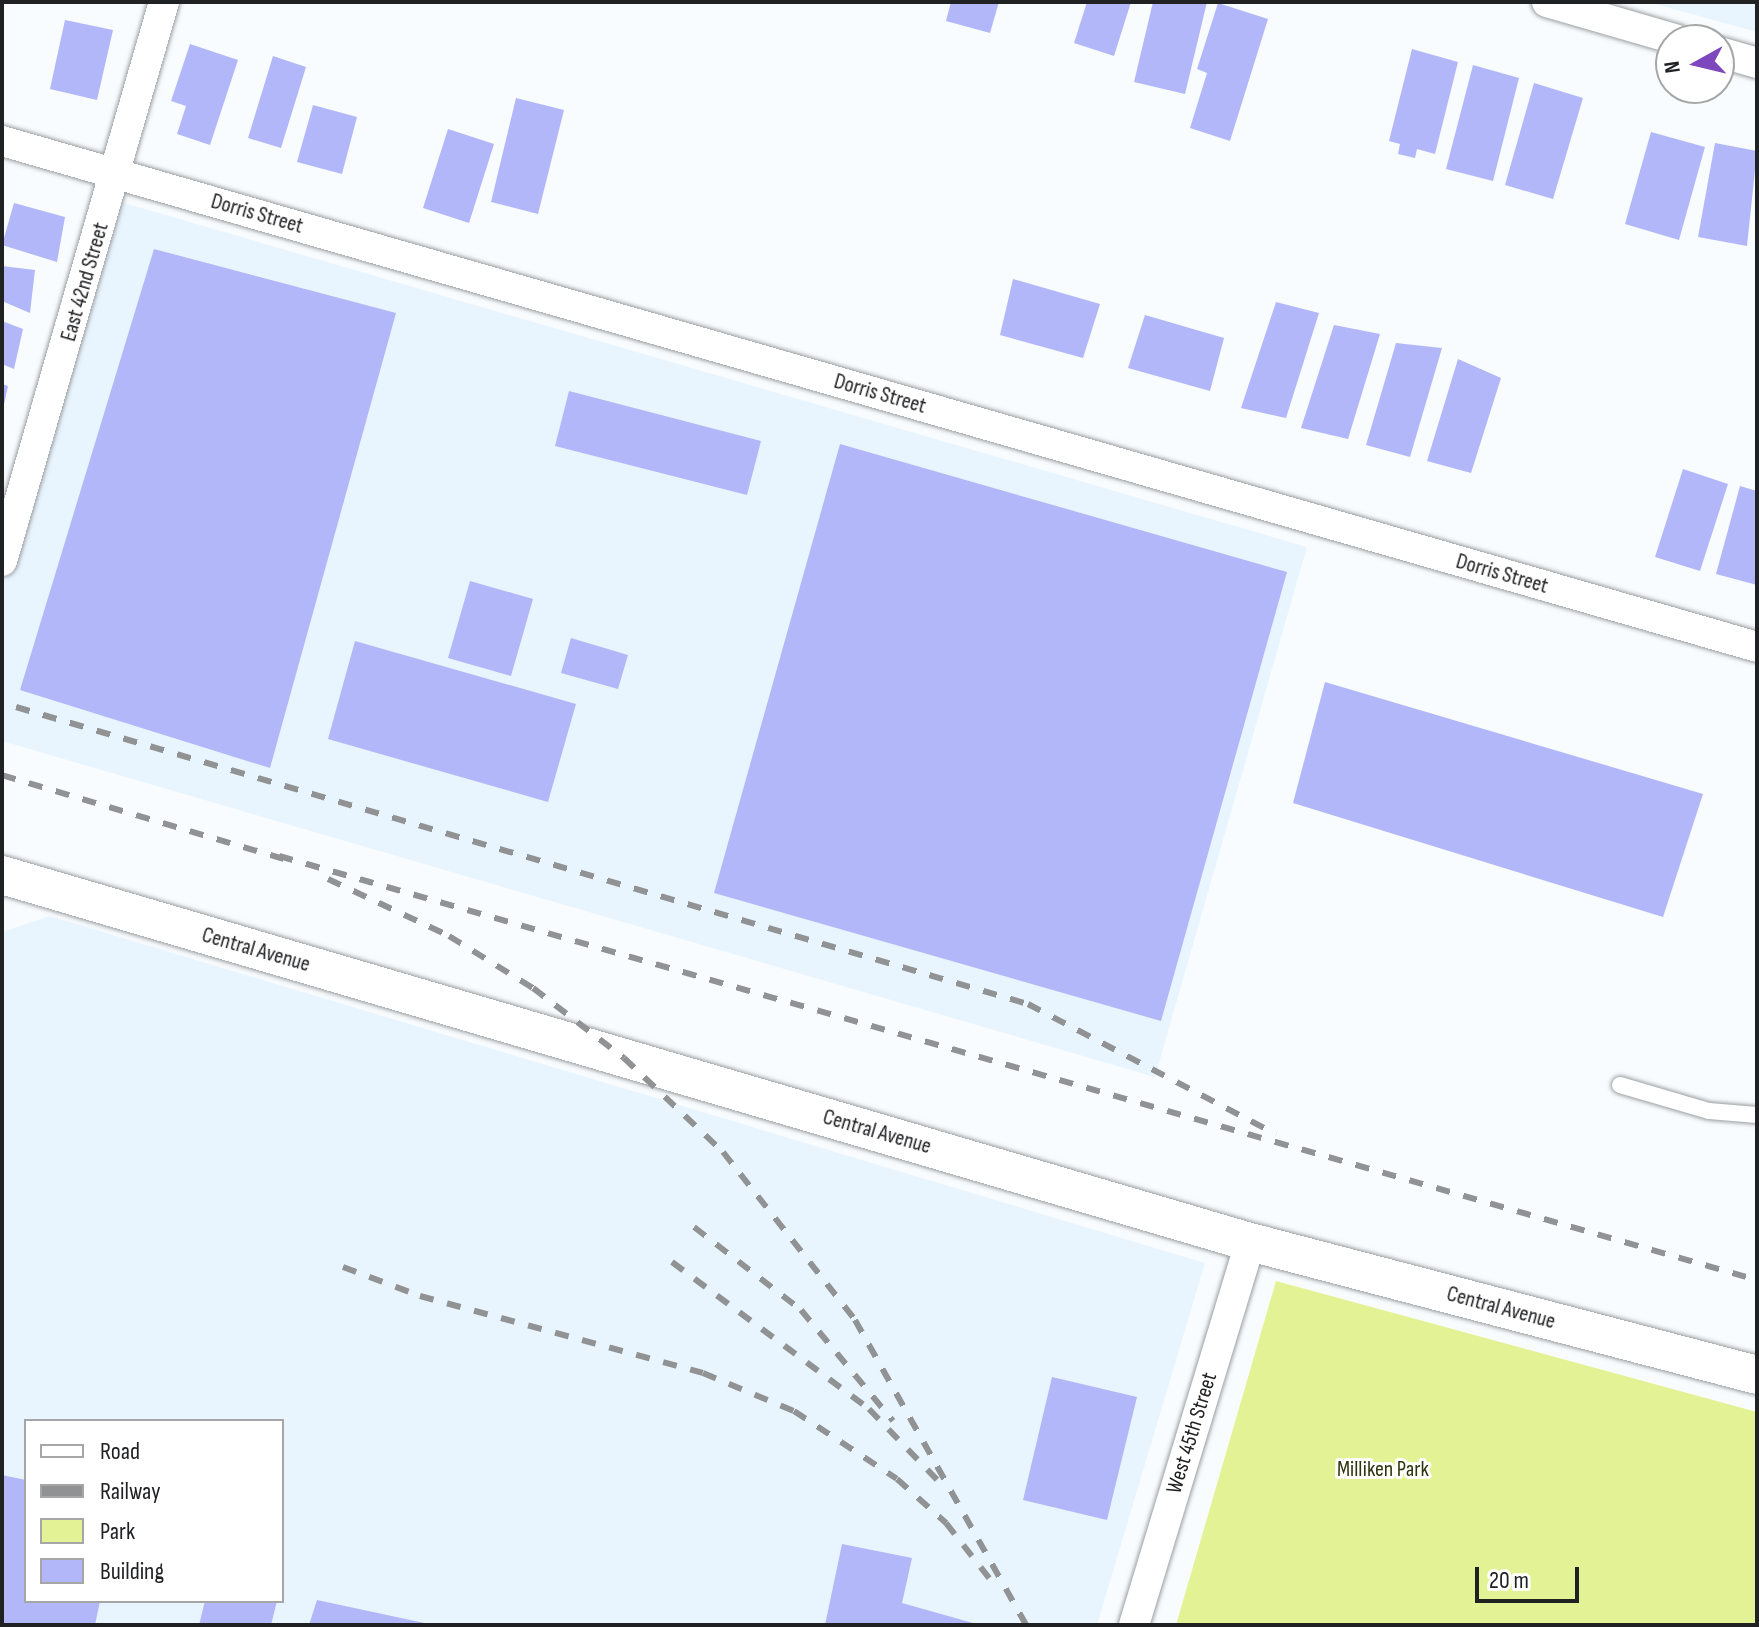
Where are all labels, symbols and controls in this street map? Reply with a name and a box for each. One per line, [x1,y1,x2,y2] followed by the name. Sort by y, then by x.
[1655,24,1735,104] north arrow
[1659,59,1687,75] text: N
[208,188,306,240] street label: Dorris Street
[55,220,115,344] street label: East 42nd Street
[831,368,929,420] street label: Dorris Street
[1453,548,1551,600] street label: Dorris Street
[199,922,313,978] street label: Central Avenue
[820,1104,934,1160] street label: Central Avenue
[1444,1281,1558,1335] street label: Central Avenue
[1161,1369,1223,1497] street label: West 45th Street
[24,1419,284,1603] legend
[100,1437,140,1466] text: Road
[1337,1457,1429,1483] park label: Milliken Park
[100,1477,160,1506] text: Railway
[100,1517,135,1546] text: Park
[1479,1551,1583,1601] scale bar
[100,1557,164,1586] text: Building
[1489,1566,1529,1595] text: 20 m

